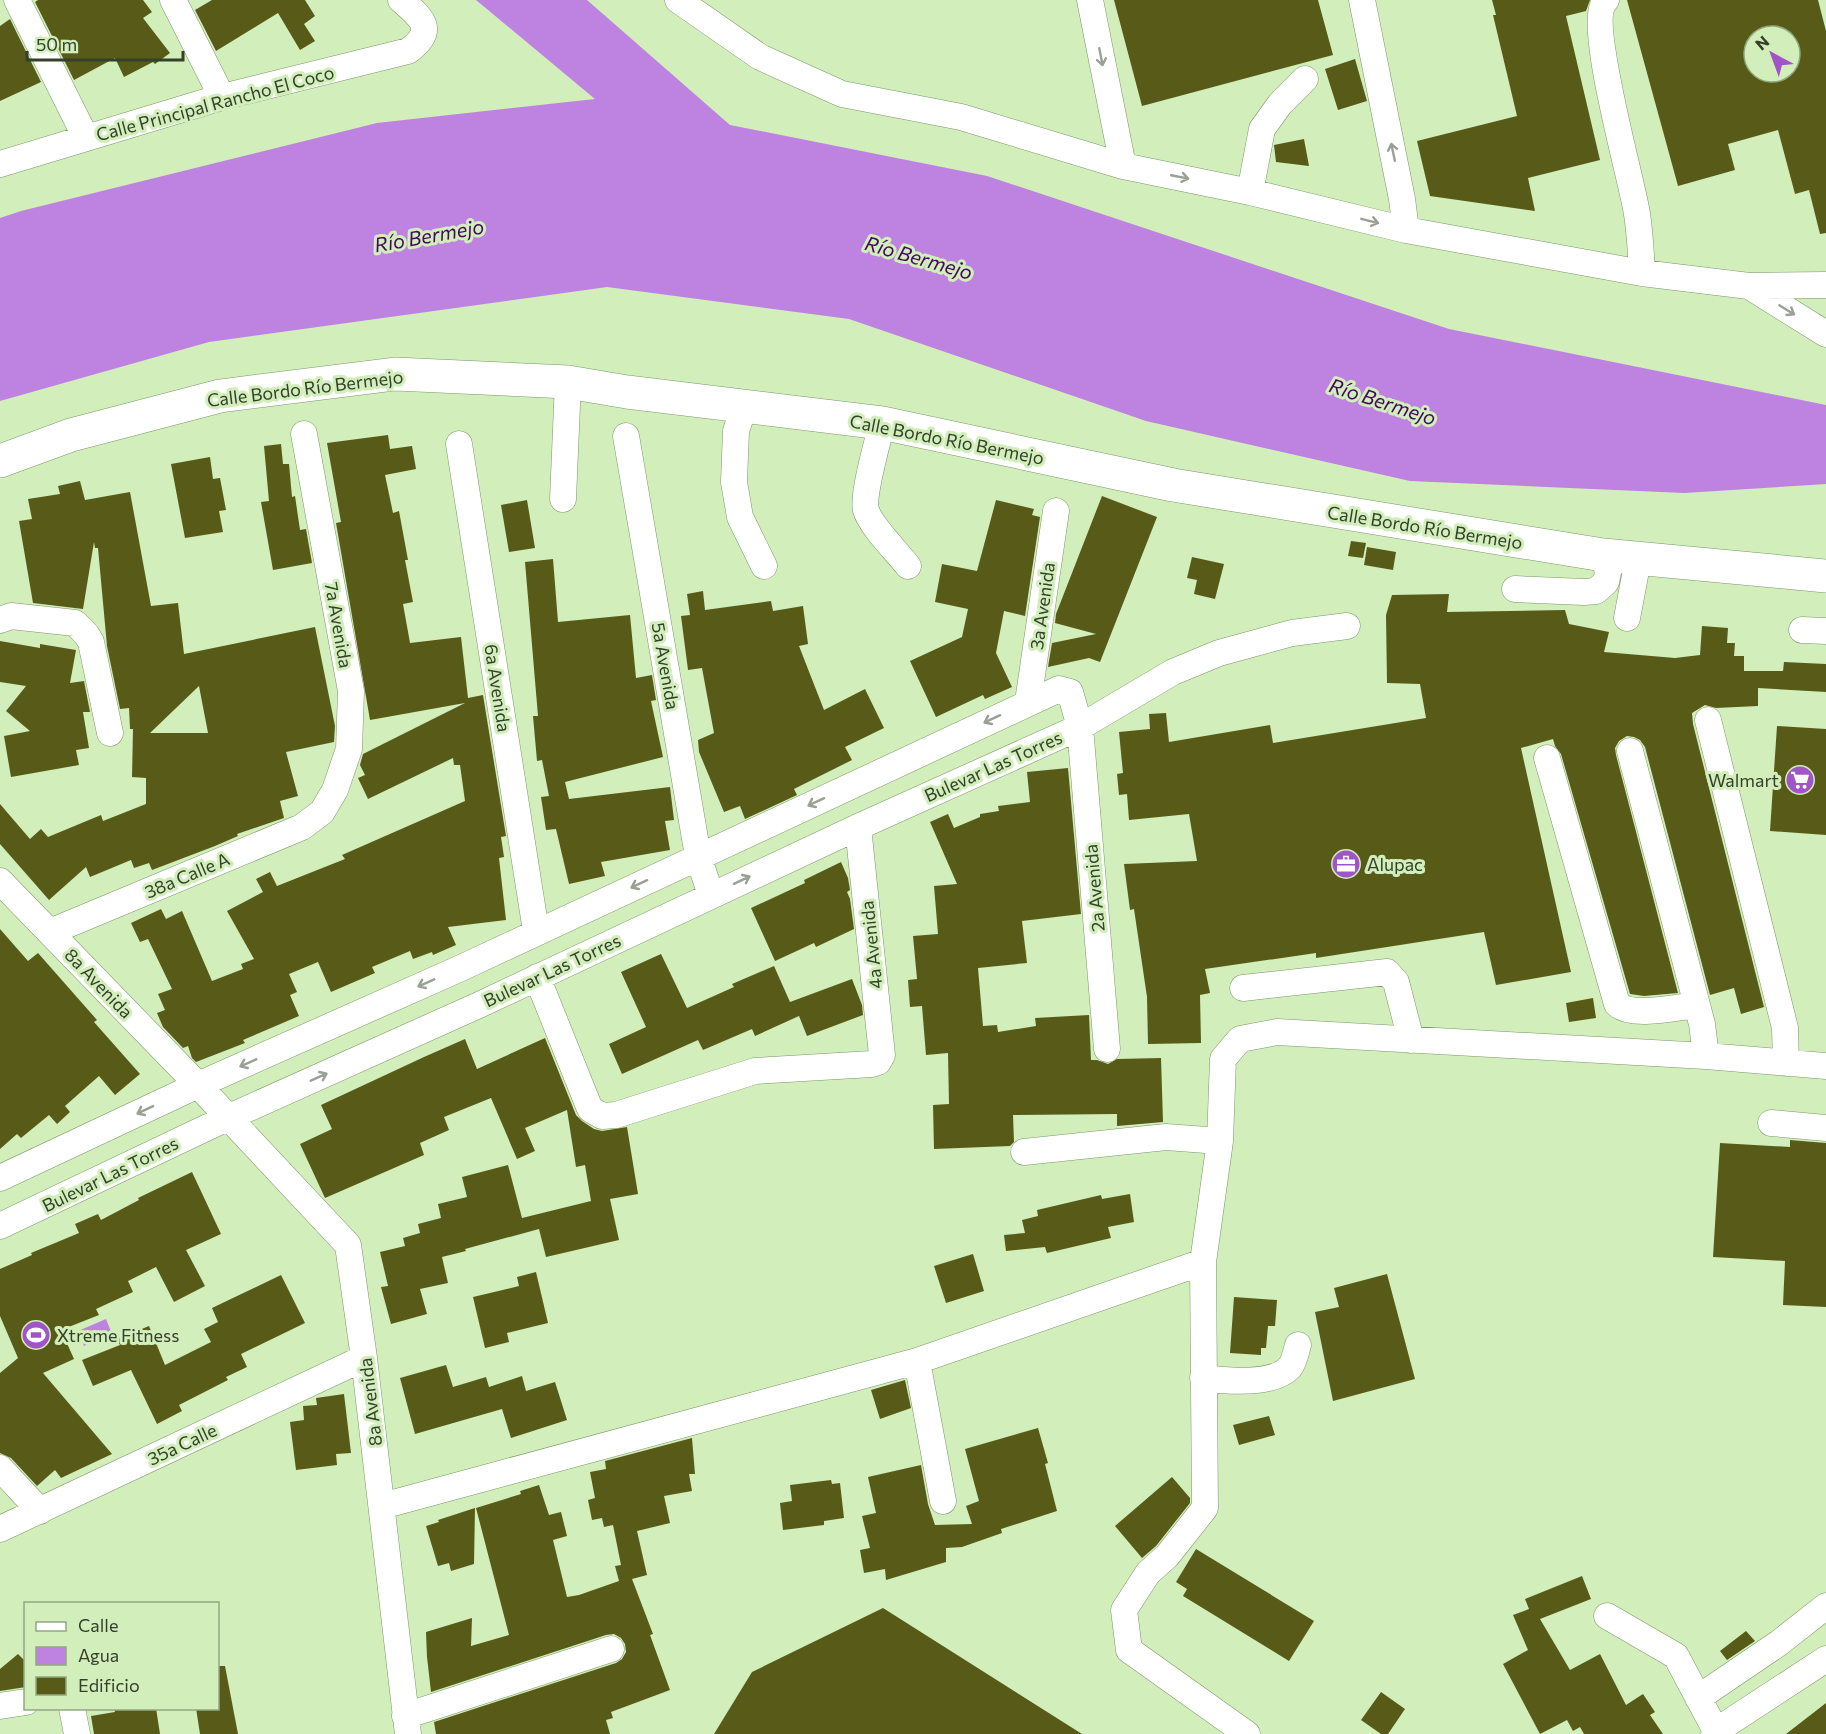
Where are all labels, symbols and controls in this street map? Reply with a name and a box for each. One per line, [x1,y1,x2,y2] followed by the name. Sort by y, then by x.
[27,24,183,62] scale bar
[1742,24,1802,84] north arrow
[1751,31,1773,53] text: N
[36,33,77,55] text: 50 m
[1096,47,1107,67] one-way arrow
[94,61,336,145] street label: Calle Principal Rancho El Coco
[1387,143,1398,162] one-way arrow
[1170,172,1189,183] one-way arrow
[372,214,486,256] water label: Río Bermejo
[1360,216,1379,228] one-way arrow
[862,230,976,284] water label: Río Bermejo
[1778,305,1795,317] one-way arrow
[206,365,404,411] street label: Calle Bordo Río Bermejo
[1327,372,1439,430] water label: Río Bermejo
[848,409,1046,469] street label: Calle Bordo Río Bermejo
[1326,501,1524,553] street label: Calle Bordo Río Bermejo
[1025,561,1059,651] street label: 3a Avenida
[321,580,357,670] street label: 7a Avenida
[648,621,684,711] street label: 5a Avenida
[480,642,516,734] street label: 6a Avenida
[984,714,1002,726] one-way arrow
[921,726,1065,806] street label: Bulevar Las Torres
[1784,764,1816,796] supermarket icon: Walmart
[1708,769,1779,791] place label: Walmart
[807,796,825,808] one-way arrow
[1079,843,1109,933] street label: 2a Avenida
[141,847,233,903] street label: 38a Calle A
[1330,848,1362,880] office icon: Alupac
[1367,853,1423,875] place label: Alupac
[733,874,751,886] one-way arrow
[630,878,648,890] one-way arrow
[855,900,887,990] street label: 4a Avenida
[480,929,624,1011] street label: Bulevar Las Torres
[60,943,138,1023] street label: 8a Avenida
[418,978,436,989] one-way arrow
[240,1058,258,1069] one-way arrow
[309,1070,327,1082] one-way arrow
[137,1105,155,1117] one-way arrow
[38,1132,182,1216] street label: Bulevar Las Torres
[20,1319,52,1351] sports icon: Xtreme Fitness
[57,1324,179,1346] place label: Xtreme Fitness
[354,1357,386,1447] street label: 8a Avenida
[144,1418,220,1470] street label: 35a Calle
[24,1602,219,1710] legend
[78,1614,118,1636] text: Calle
[78,1644,119,1666] text: Agua
[78,1674,140,1696] text: Edificio

